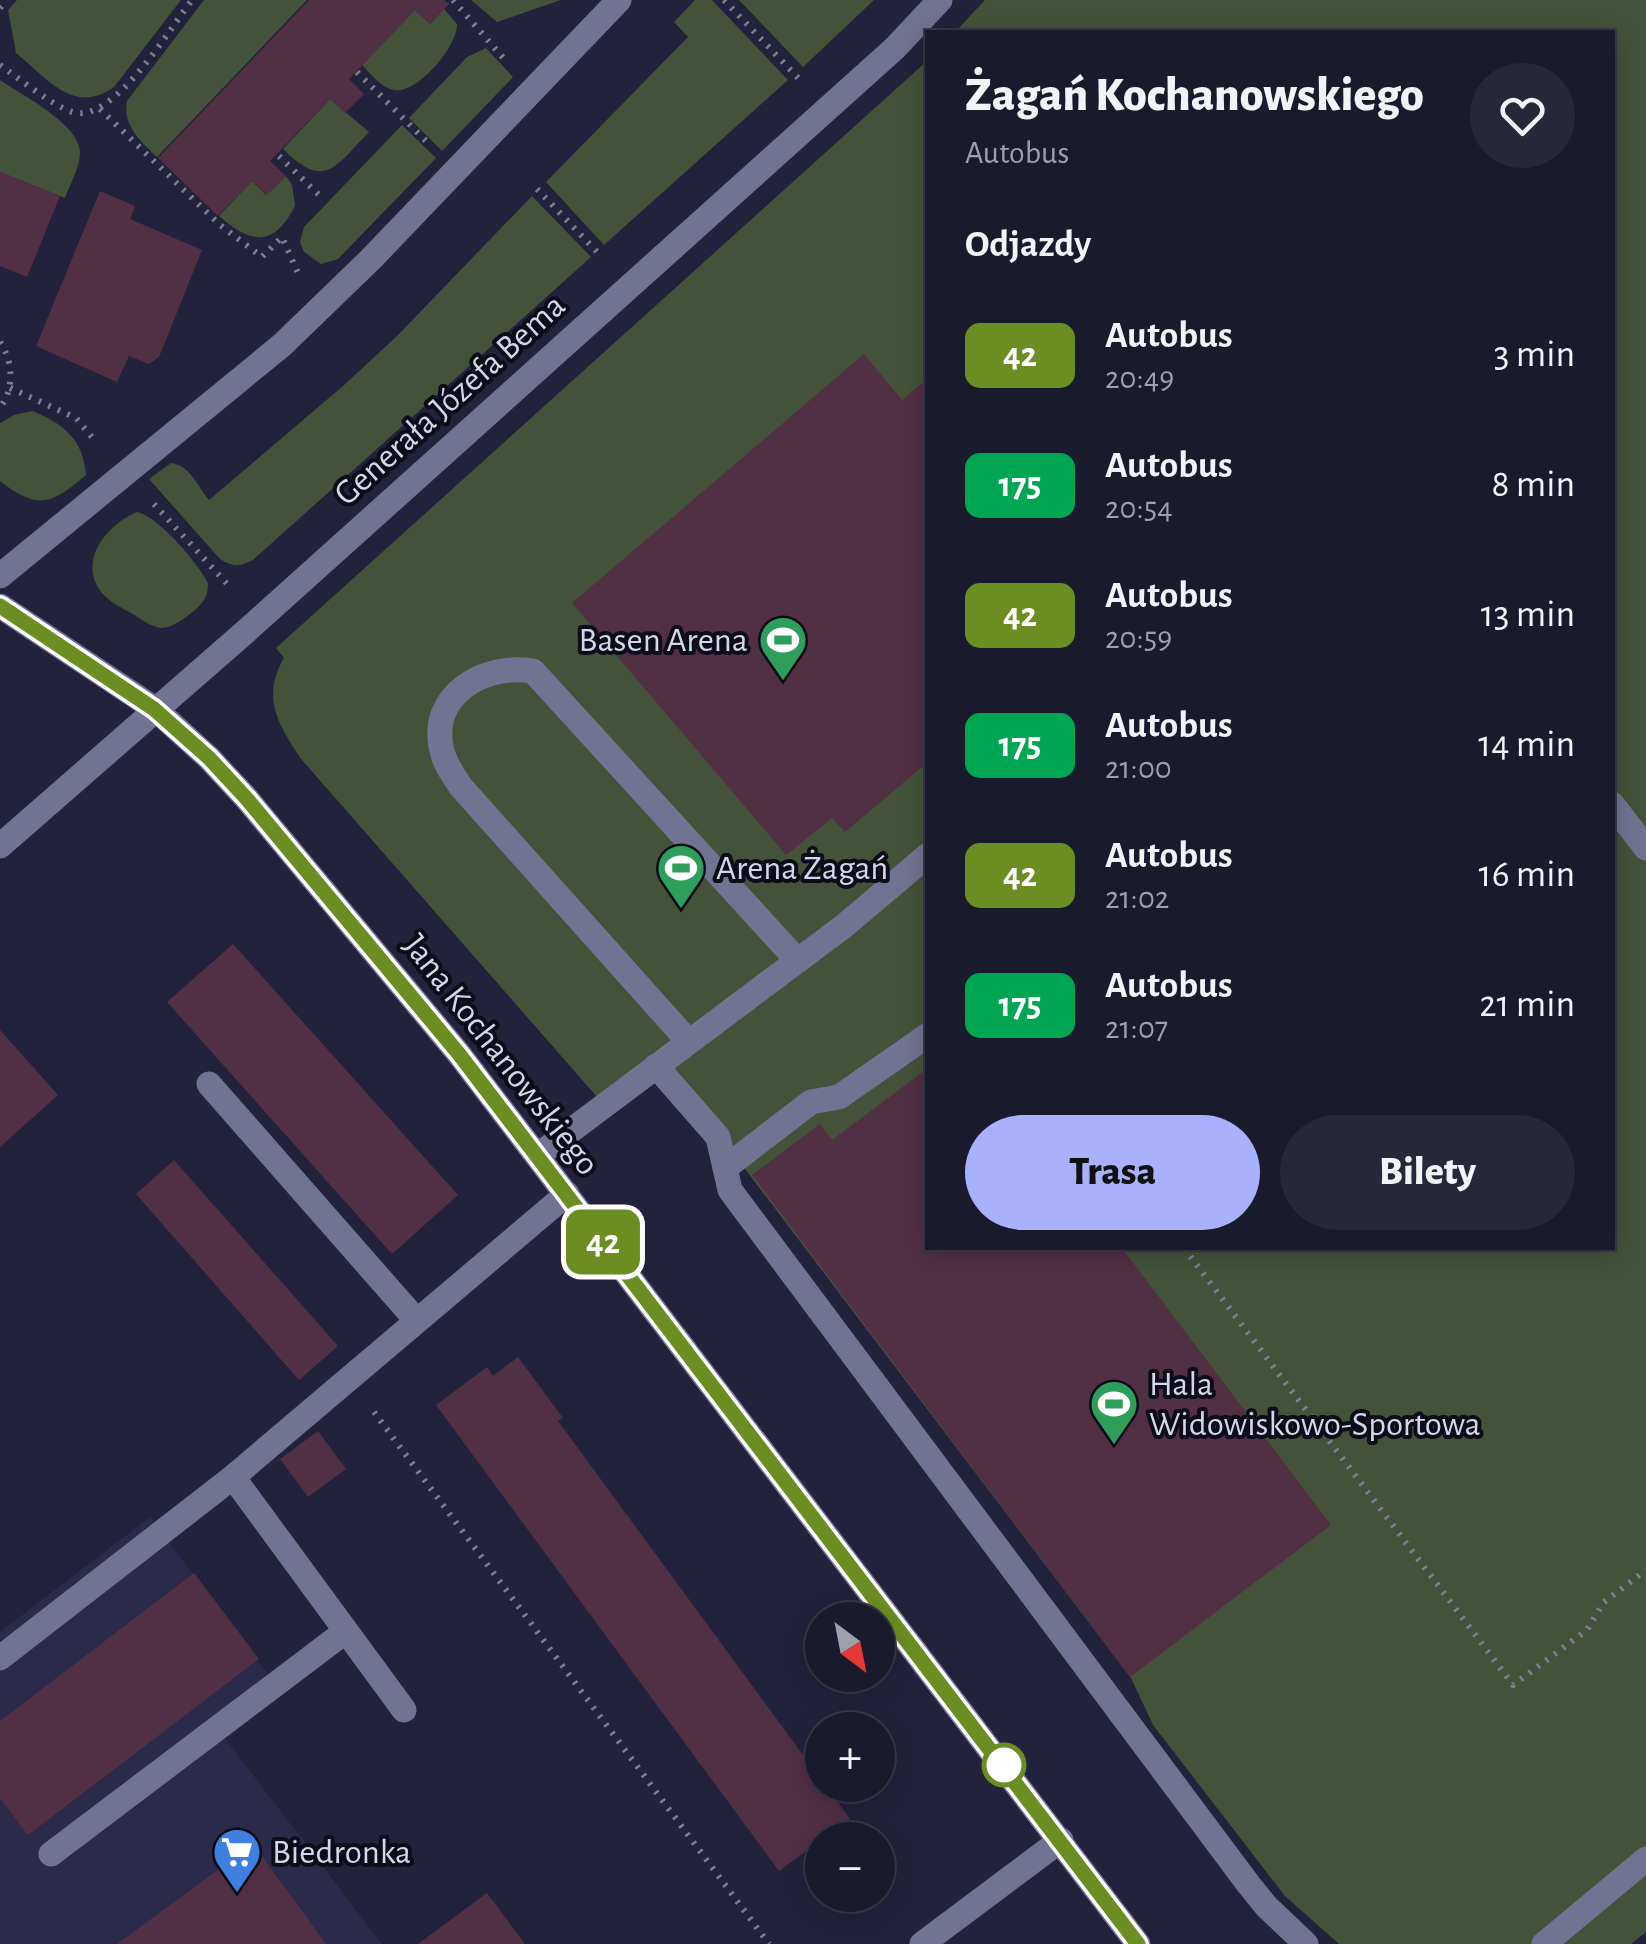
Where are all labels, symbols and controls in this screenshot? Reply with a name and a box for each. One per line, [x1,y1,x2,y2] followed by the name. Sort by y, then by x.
[1470,63,1575,168] button: heart
[965,72,1424,120] text: Żagań Kochanowskiego
[965,137,1069,169] text: Autobus
[965,226,1091,264] text: Odjazdy
[328,288,572,512] street label: Generała Józefa Bema
[1105,317,1233,355] text: Autobus
[1494,336,1575,374] text: 3 min
[1003,338,1037,373] text: 42
[1105,362,1174,394] text: 20:49
[1105,447,1233,485] text: Autobus
[1492,466,1575,504] text: 8 min
[999,468,1041,503] text: 175
[1105,492,1173,524] text: 20:54
[1105,577,1233,615] text: Autobus
[1481,596,1575,634] text: 13 min
[1003,598,1037,633] text: 42
[757,614,809,682] sports icon: Basen Arena
[1105,622,1172,654] text: 20:59
[579,623,748,658] place label: Basen Arena
[1105,707,1233,745] text: Autobus
[1478,726,1575,764] text: 14 min
[999,728,1041,763] text: 175
[1105,752,1172,784] text: 21:00
[1105,837,1233,875] text: Autobus
[655,842,707,910] sports icon: Arena Żagań
[716,849,888,886] place label: Arena Żagań
[1479,856,1575,894] text: 16 min
[1003,858,1037,893] text: 42
[1105,882,1169,914] text: 21:02
[396,928,606,1182] street label: Jana Kochanowskiego
[1105,967,1233,1005] text: Autobus
[1479,986,1575,1024] text: 21 min
[999,988,1041,1023] text: 175
[1105,1012,1168,1044] text: 21:07
[965,1115,1260,1230] button: Trasa
[1280,1115,1575,1230] button: Bilety
[558,1210,648,1274] line badge: 42
[586,1225,620,1260] text: 42
[1149,1367,1481,1442] place label: Hala Widowiskowo-Sportowa
[1088,1378,1140,1446] sports icon: Hala Widowiskowo-Sportowa
[805,1602,895,1692] north arrow
[805,1602,895,1912] map controls
[805,1712,895,1802] button: +
[983,1744,1025,1786] unlabelled marker
[805,1822,895,1912] button: −
[211,1826,263,1894] supermarket icon: Biedronka
[272,1835,411,1870] place label: Biedronka

